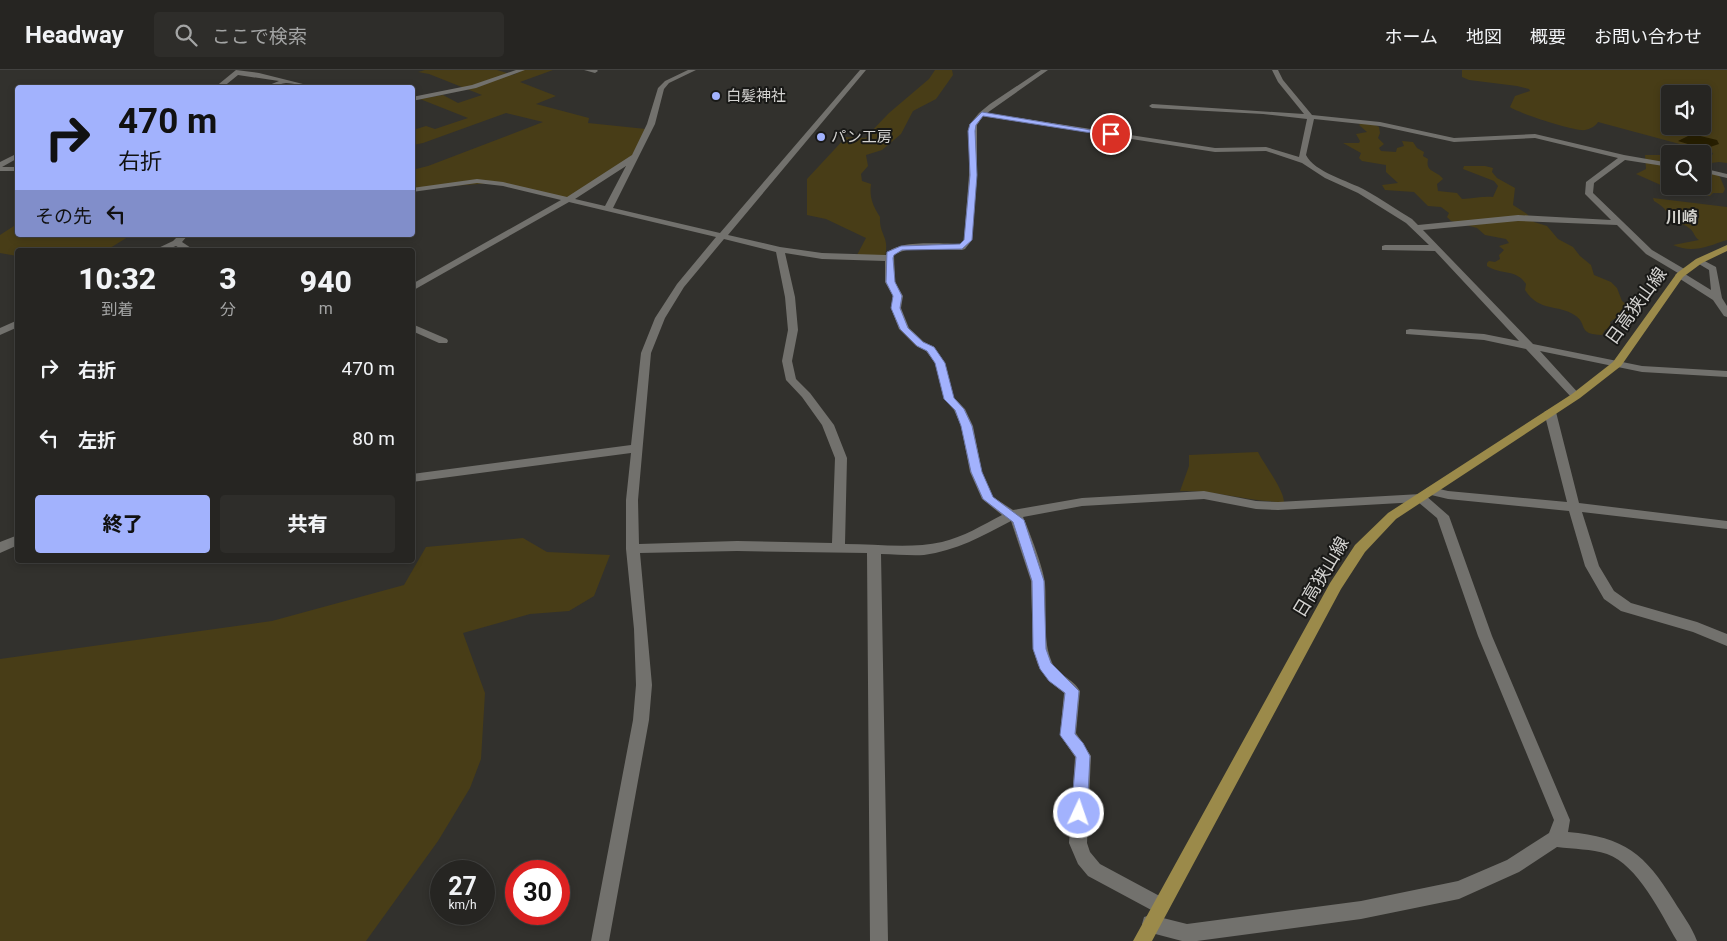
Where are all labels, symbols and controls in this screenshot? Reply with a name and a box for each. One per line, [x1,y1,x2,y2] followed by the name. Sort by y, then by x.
[154,12,504,57] search box
[25,21,124,49] text: Headway
[172,21,200,49] icon: search
[212,25,307,48] text: ここで検索
[1385,26,1438,47] text: ホーム
[1466,26,1502,47] text: 地図
[1530,26,1566,47] text: 概要
[1594,26,1702,47] text: お問い合わせ
[1661,85,1711,195] map controls
[1661,85,1711,135] button: sound
[726,87,786,105] place label: 白髪神社
[710,90,722,102] marker: 白髪神社
[118,101,217,142] text: 470 m
[35,105,100,170] icon: right
[1090,113,1132,155] pin
[1097,120,1125,148] icon: arrive
[831,128,892,146] place label: パン工房
[815,131,827,143] marker: パン工房
[1661,145,1711,195] button: search
[118,149,162,174] text: 右折
[102,200,130,228] icon: left
[35,205,92,228] text: その先
[1666,208,1698,227] district label: 川崎
[78,261,156,296] text: 10:32
[219,261,237,296] text: 3
[1601,263,1671,348] street label: 日高狭山線
[300,264,352,299] text: 940
[319,299,333,318] text: m
[101,300,133,319] text: 到着
[220,300,236,319] text: 分
[35,354,63,382] icon: right
[342,357,395,380] text: 470 m
[78,359,116,382] text: 右折
[35,424,63,452] icon: left
[352,427,395,450] text: 80 m
[78,429,116,452] text: 左折
[35,495,210,553] button: 終了
[220,495,395,553] button: 共有
[1288,533,1353,621] street label: 日高狭山線
[1052,786,1104,838] position arrow
[505,860,570,925] speed limit sign: 30
[448,872,477,901] text: 27
[448,898,477,912] text: km/h

